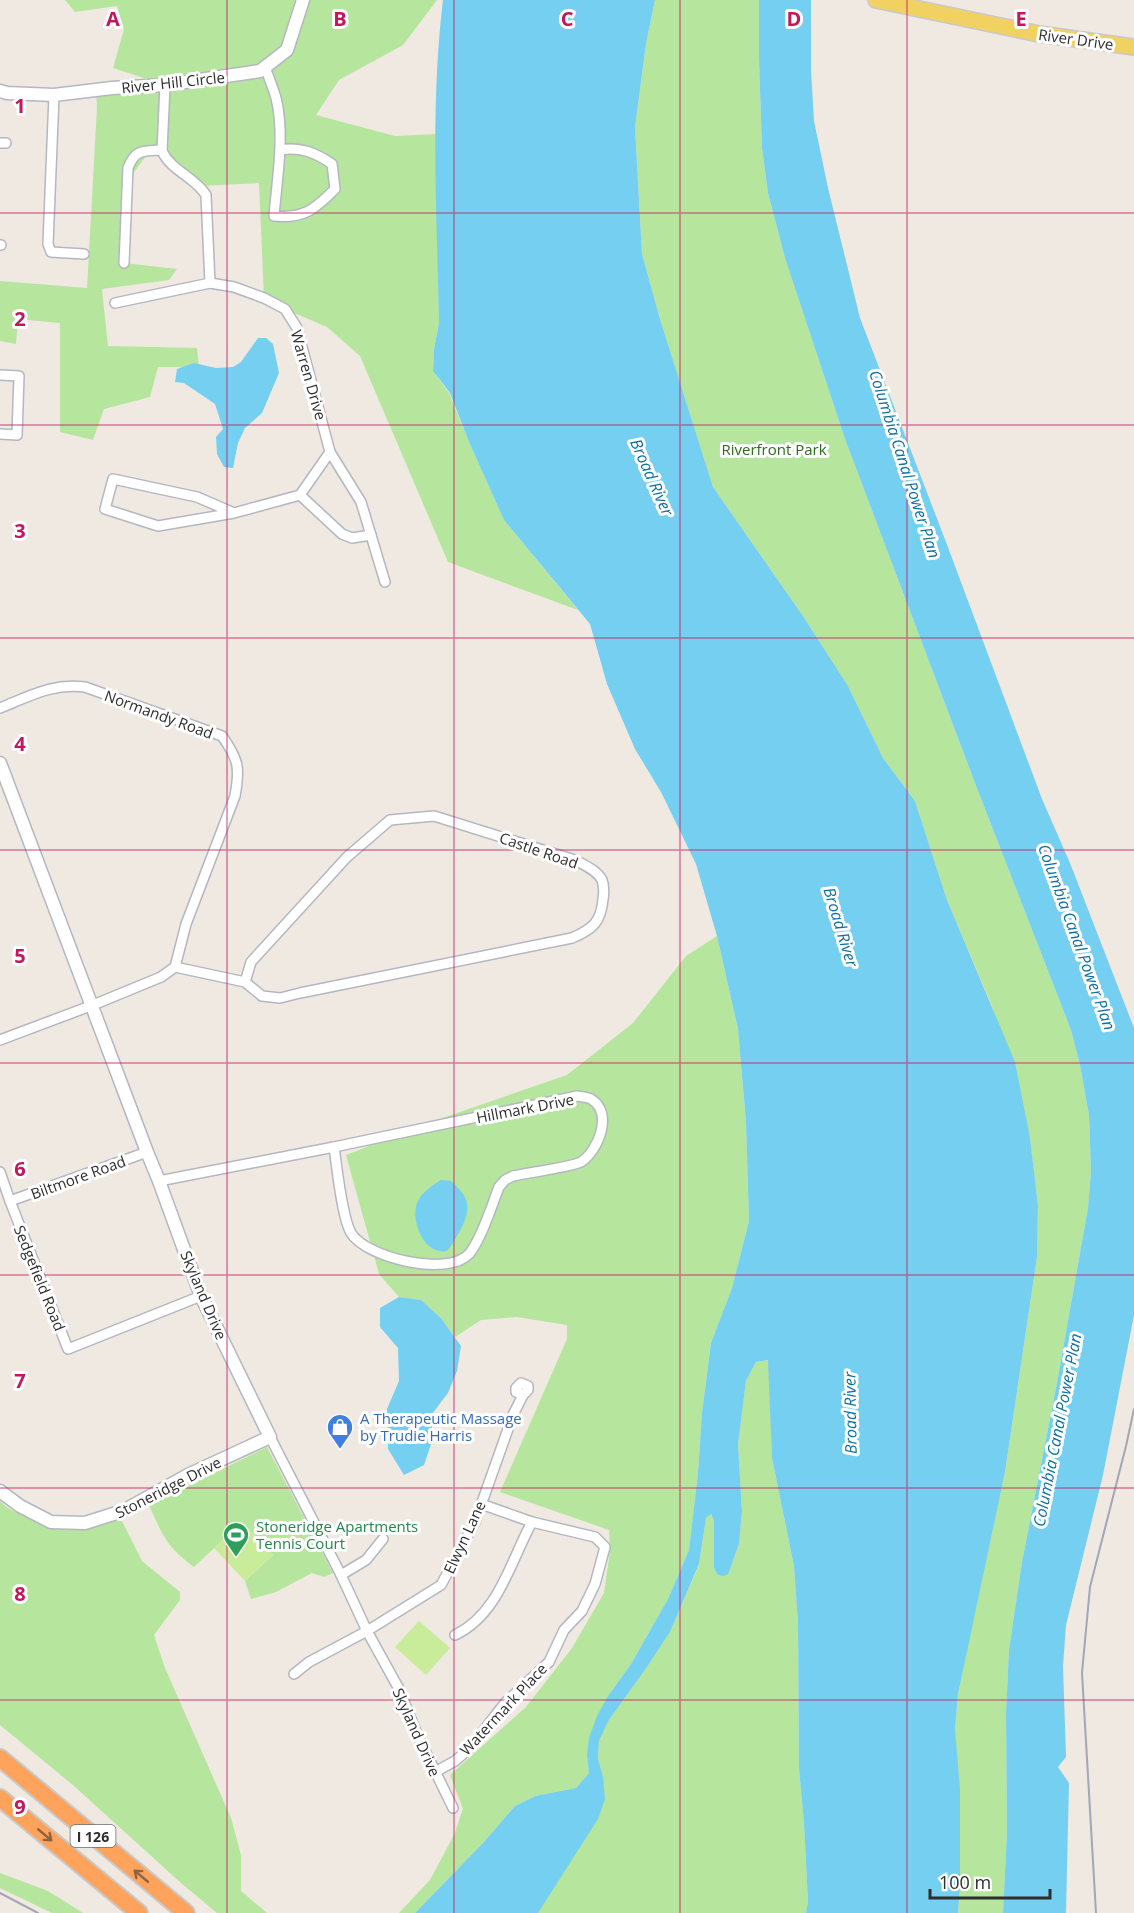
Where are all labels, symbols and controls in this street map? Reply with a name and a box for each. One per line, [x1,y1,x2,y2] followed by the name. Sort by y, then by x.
[106,5,120,32] text: A
[333,5,347,32] text: B
[561,5,574,32] text: C
[787,5,801,32] text: D
[1015,5,1027,32] text: E
[1037,24,1115,54] street label: River Drive
[120,67,226,97] street label: River Hill Circle
[14,92,26,119] text: 1
[14,305,26,332] text: 2
[287,328,331,422] street label: Warren Drive
[864,367,946,561] water label: Columbia Canal Power Plan
[625,435,679,520] water label: Broad River
[721,439,827,459] park label: Riverfront Park
[14,517,26,544] text: 3
[102,685,216,743] street label: Normandy Road
[14,730,26,757] text: 4
[497,827,581,873] street label: Castle Road
[1033,841,1121,1033] water label: Columbia Canal Power Plan
[818,884,864,970] water label: Broad River
[14,942,26,969] text: 5
[474,1089,576,1127] street label: Hillmark Drive
[28,1151,128,1203] street label: Biltmore Road
[14,1155,26,1182] text: 6
[10,1222,70,1334] street label: Sedgefield Road
[176,1247,232,1343] street label: Skyland Drive
[1027,1332,1087,1528] water label: Columbia Canal Power Plan
[14,1367,26,1394] text: 7
[838,1371,862,1454] water label: Broad River
[360,1408,522,1445] place label: A Therapeutic Massage by Trudie Harris
[325,1412,355,1450] shop icon: A Therapeutic Massage by Trudie Harris
[112,1452,224,1522] street label: Stoneridge Drive
[438,1497,490,1577] street label: Elwyn Lane
[256,1516,418,1553] place label: Stoneridge Apartments Tennis Court
[221,1520,251,1558] sports icon: Stoneridge Apartments Tennis Court
[14,1580,26,1607] text: 8
[455,1659,551,1759] street label: Watermark Place
[389,1685,445,1779] street label: Skyland Drive
[14,1793,26,1820] text: 9
[70,1825,116,1847] road number: I 126
[37,1828,52,1842] one-way arrow
[930,1862,1050,1900] scale bar
[133,1869,149,1882] one-way arrow
[939,1870,991,1894] text: 100 m

